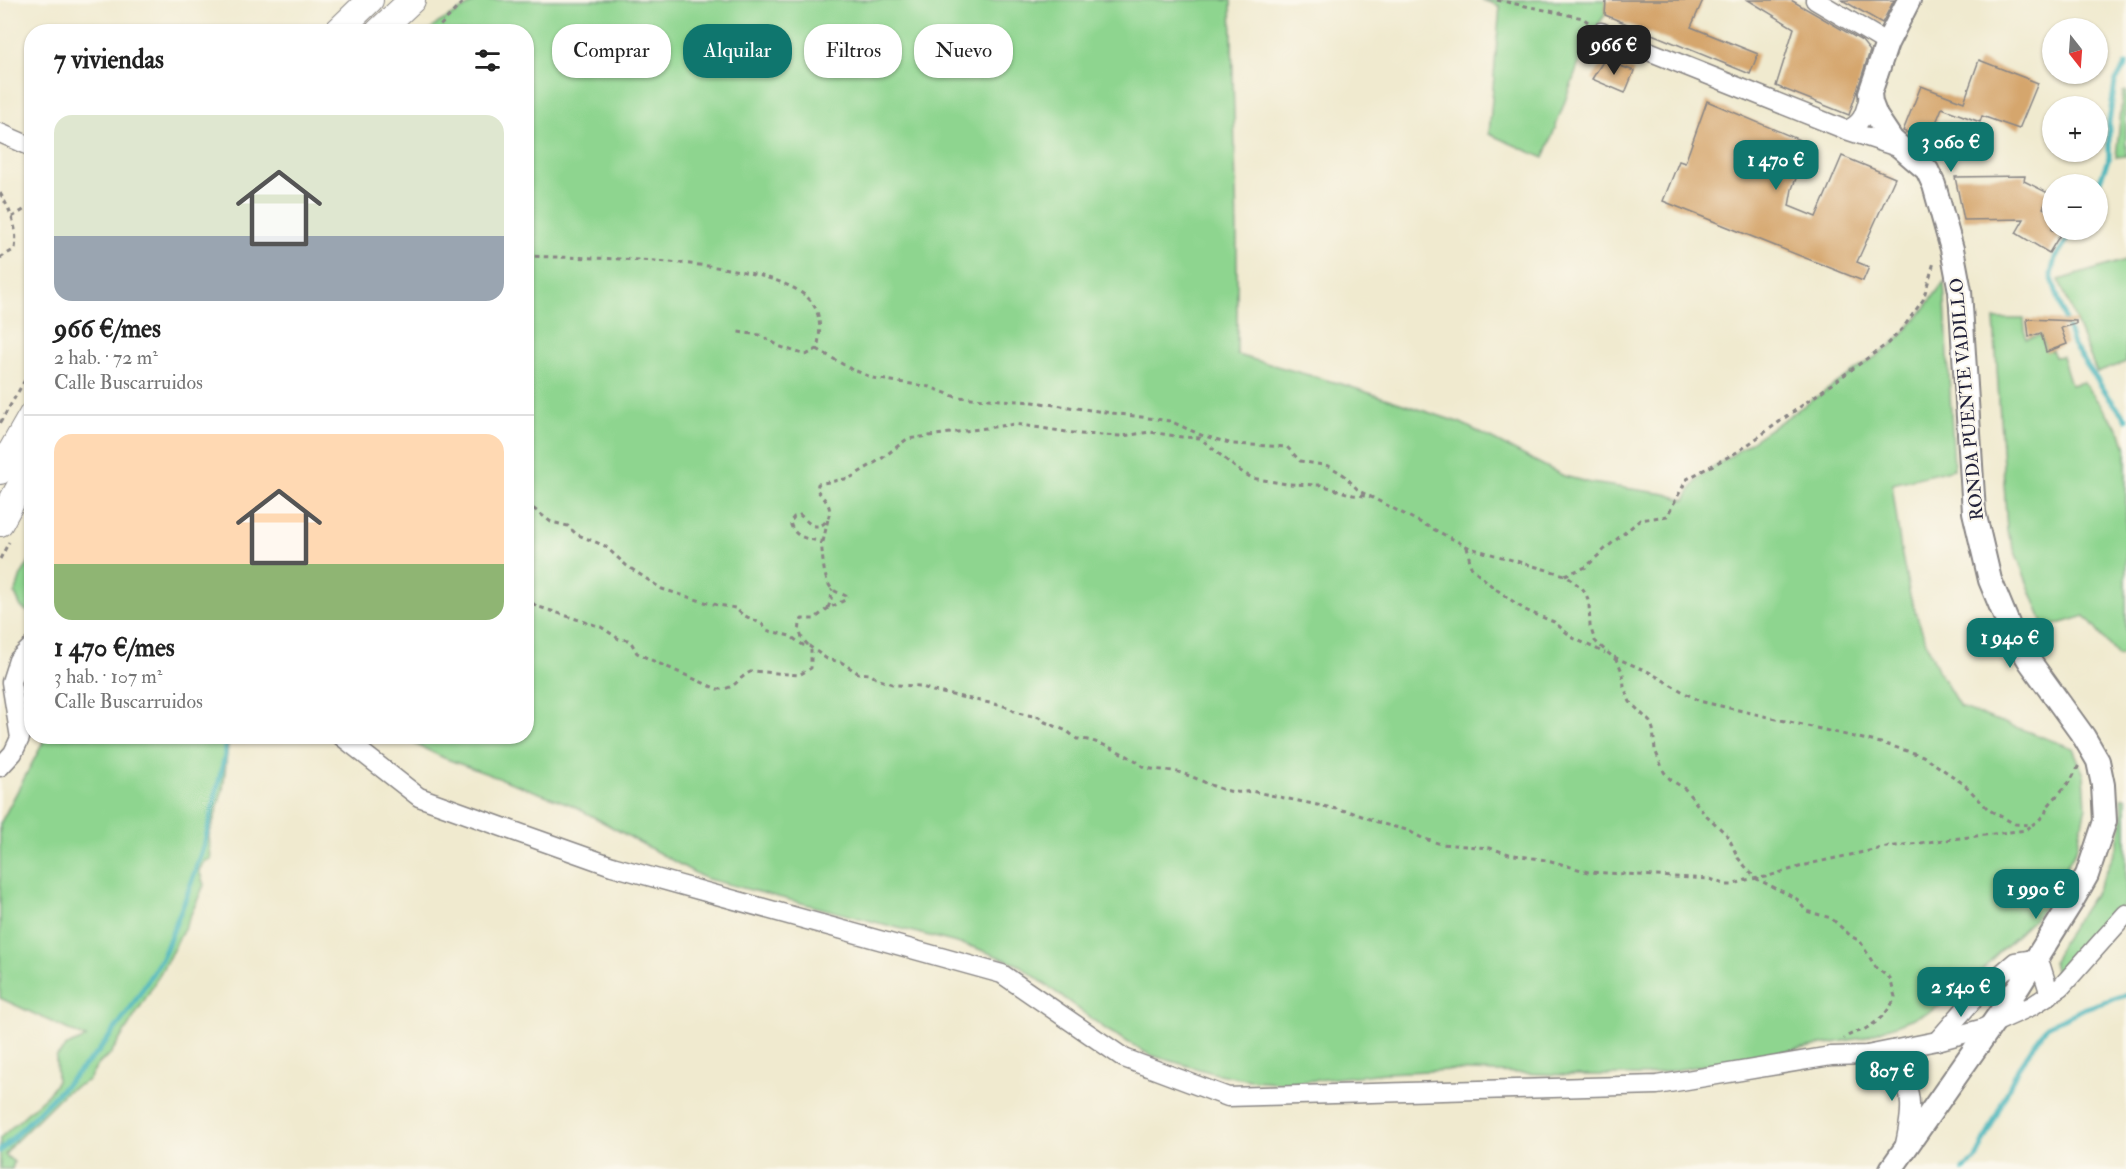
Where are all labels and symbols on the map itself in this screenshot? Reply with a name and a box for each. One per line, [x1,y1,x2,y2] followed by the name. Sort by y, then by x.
[2042,18,2108,84] north arrow
[1572,25,1656,76] pin: 966 €
[1896,122,2006,173] pin: 3 060 €
[1721,140,1831,191] pin: 1 470 €
[1945,277,1989,521] street label: RONDA PUENTE VADILLO
[1955,618,2065,669] pin: 1 940 €
[1981,869,2091,920] pin: 1 990 €
[1906,967,2016,1018] pin: 2 540 €
[1850,1051,1934,1102] pin: 807 €

